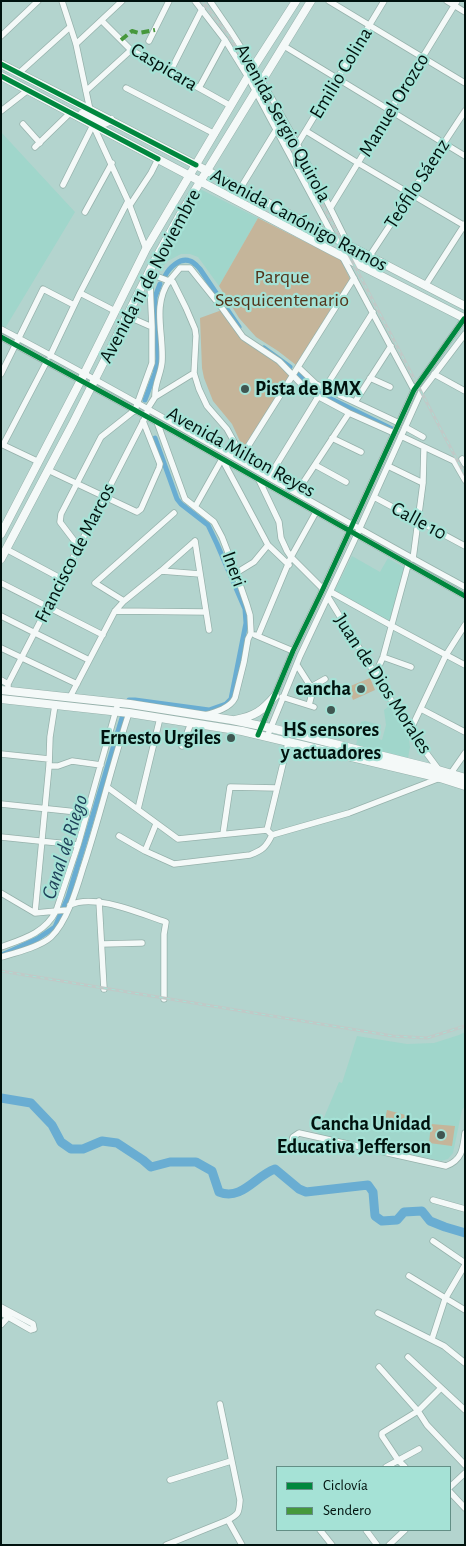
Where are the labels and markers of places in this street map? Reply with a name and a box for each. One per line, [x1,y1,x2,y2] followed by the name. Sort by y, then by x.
[255,377,361,401] place label: Pista de BMX
[239,383,251,395] marker: Pista de BMX
[296,677,351,701] place label: cancha
[355,683,367,695] marker: cancha
[325,704,337,716] marker: HS sensores y actuadores
[281,718,381,765] place label: HS sensores y actuadores
[100,726,221,750] place label: Ernesto Urgiles
[225,732,237,744] marker: Ernesto Urgiles
[277,1112,431,1159] place label: Cancha Unidad Educativa Jefferson
[435,1129,447,1141] marker: Cancha Unidad Educativa Jefferson

